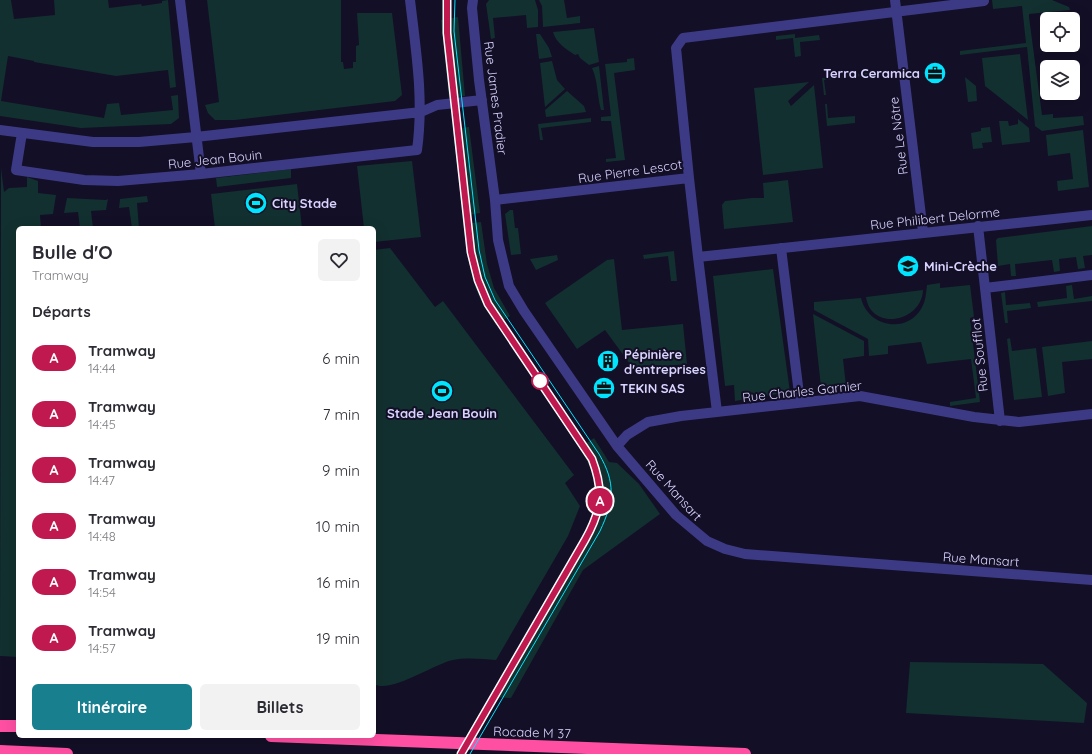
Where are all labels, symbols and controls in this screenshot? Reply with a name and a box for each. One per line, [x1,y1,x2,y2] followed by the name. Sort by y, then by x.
[1040,12,1080,100] map controls
[1040,12,1080,52] button: locate
[481,40,511,156] street label: Rue James Pradier
[922,60,948,86] office icon: Terra Ceramica
[1040,60,1080,100] button: layers
[823,65,920,81] place label: Terra Ceramica
[885,96,911,176] street label: Rue Le Nôtre
[167,146,263,172] street label: Rue Jean Bouin
[577,156,683,186] street label: Rue Pierre Lescot
[243,190,269,216] sports icon: City Stade
[272,195,337,211] place label: City Stade
[869,203,1001,233] street label: Rue Philibert Delorme
[318,239,360,281] button: heart
[32,240,113,264] text: Bulle d'O
[895,253,921,279] school or university icon: Mini-Crèche
[924,258,997,274] place label: Mini-Crèche
[32,267,89,283] text: Tramway
[32,302,91,321] text: Départs
[967,317,991,393] street label: Rue Soufflot
[88,341,156,360] text: Tramway
[624,346,706,377] place label: Pépinière d'entreprises
[595,348,621,374] building icon: Pépinière d'entreprises
[50,349,58,367] text: A
[322,349,360,368] text: 6 min
[88,360,116,376] text: 14:44
[531,372,549,390] unlabelled marker
[591,375,617,401] office icon: TEKIN SAS
[741,377,863,405] street label: Rue Charles Garnier
[429,378,455,404] sports icon: Stade Jean Bouin
[620,380,685,396] place label: TEKIN SAS
[88,397,156,416] text: Tramway
[50,405,58,423] text: A
[323,405,360,424] text: 7 min
[387,405,497,421] place label: Stade Jean Bouin
[88,416,116,432] text: 14:45
[88,453,156,472] text: Tramway
[642,456,706,524] street label: Rue Mansart
[50,461,58,479] text: A
[322,461,360,480] text: 9 min
[88,472,115,488] text: 14:47
[587,488,613,514] line badge: A
[596,492,604,510] text: A
[88,509,156,528] text: Tramway
[50,517,58,535] text: A
[316,517,360,536] text: 10 min
[88,528,116,544] text: 14:48
[942,548,1020,570] street label: Rue Mansart
[88,565,156,584] text: Tramway
[50,573,58,591] text: A
[317,573,360,592] text: 16 min
[88,584,116,600] text: 14:54
[88,621,156,640] text: Tramway
[50,629,58,647] text: A
[316,629,360,648] text: 19 min
[88,640,116,656] text: 14:57
[32,684,192,730] button: Itinéraire
[200,684,360,730] button: Billets
[493,723,571,741] street label: Rocade M 37

